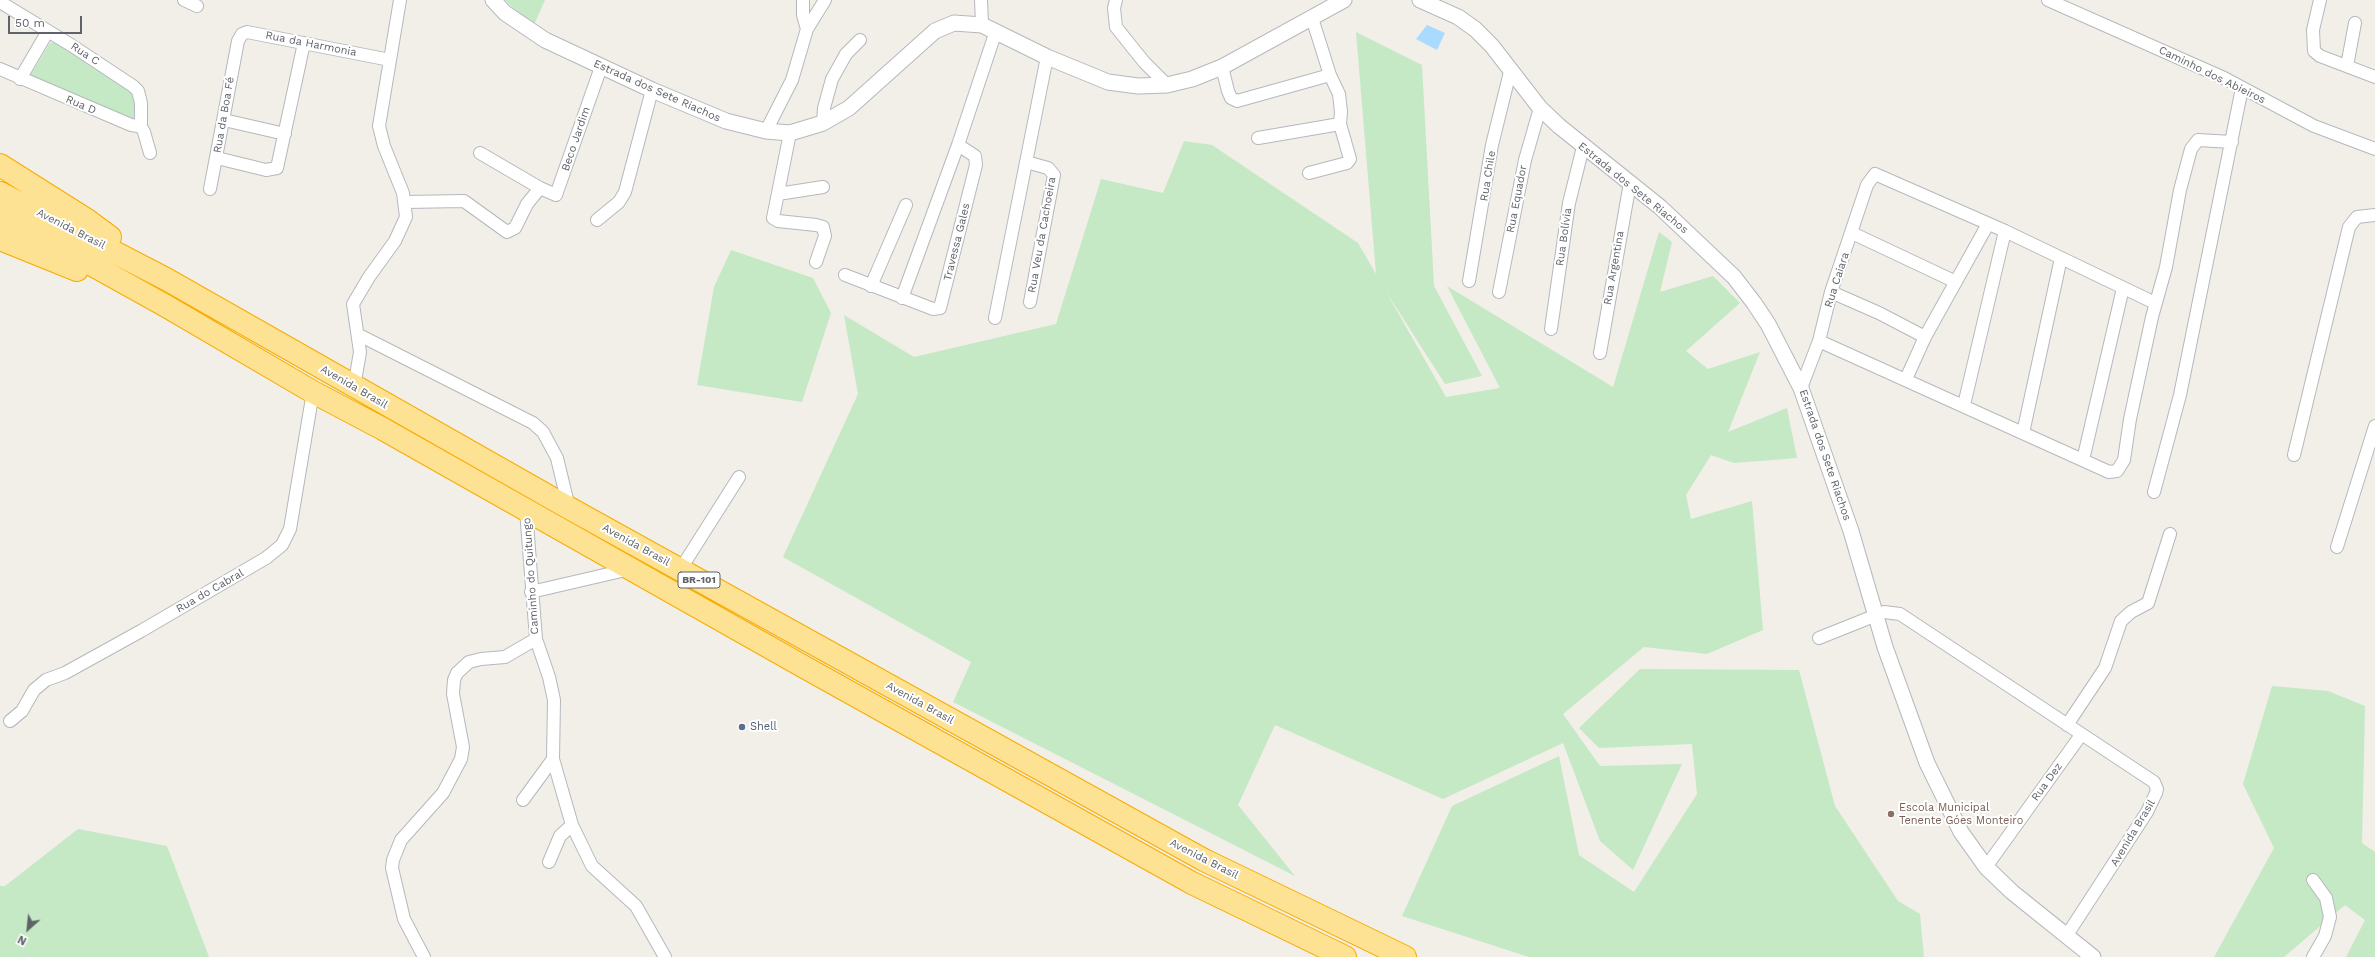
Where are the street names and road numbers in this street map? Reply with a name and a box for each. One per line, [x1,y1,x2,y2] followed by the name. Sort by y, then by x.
[264,29,358,59] street label: Rua da Harmonia
[68,40,102,68] street label: Rua C
[2156,43,2268,107] street label: Caminho dos Abieiros
[591,57,723,125] street label: Estrada dos Sete Riachos
[211,76,237,154] street label: Rua da Boa Fé
[64,93,98,117] street label: Rua D
[559,105,593,173] street label: Beco Jardim
[1575,140,1691,236] street label: Estrada dos Sete Riachos
[1477,150,1499,202] street label: Rua Chile
[1504,164,1530,234] street label: Rua Equador
[1025,176,1059,294] street label: Rua Veu da Cachoeira
[941,202,973,282] street label: Travessa Gales
[34,206,108,252] street label: Avenida Brasil
[1553,207,1575,267] street label: Rua Bolívia
[1601,230,1627,306] street label: Rua Argentina
[1822,251,1852,309] street label: Rua Caiara
[318,362,390,412] street label: Avenida Brasil
[1796,388,1854,522] street label: Estrada dos Sete Riachos
[520,517,542,635] street label: Caminho do Quitungo
[600,521,672,569] street label: Avenida Brasil
[174,566,246,616] street label: Rua do Cabral
[678,572,720,588] road number: BR-101
[884,679,956,727] street label: Avenida Brasil
[2029,760,2065,804] street label: Rua Dez
[2108,797,2158,869] street label: Avenida Brasil
[1167,836,1241,882] street label: Avenida Brasil

